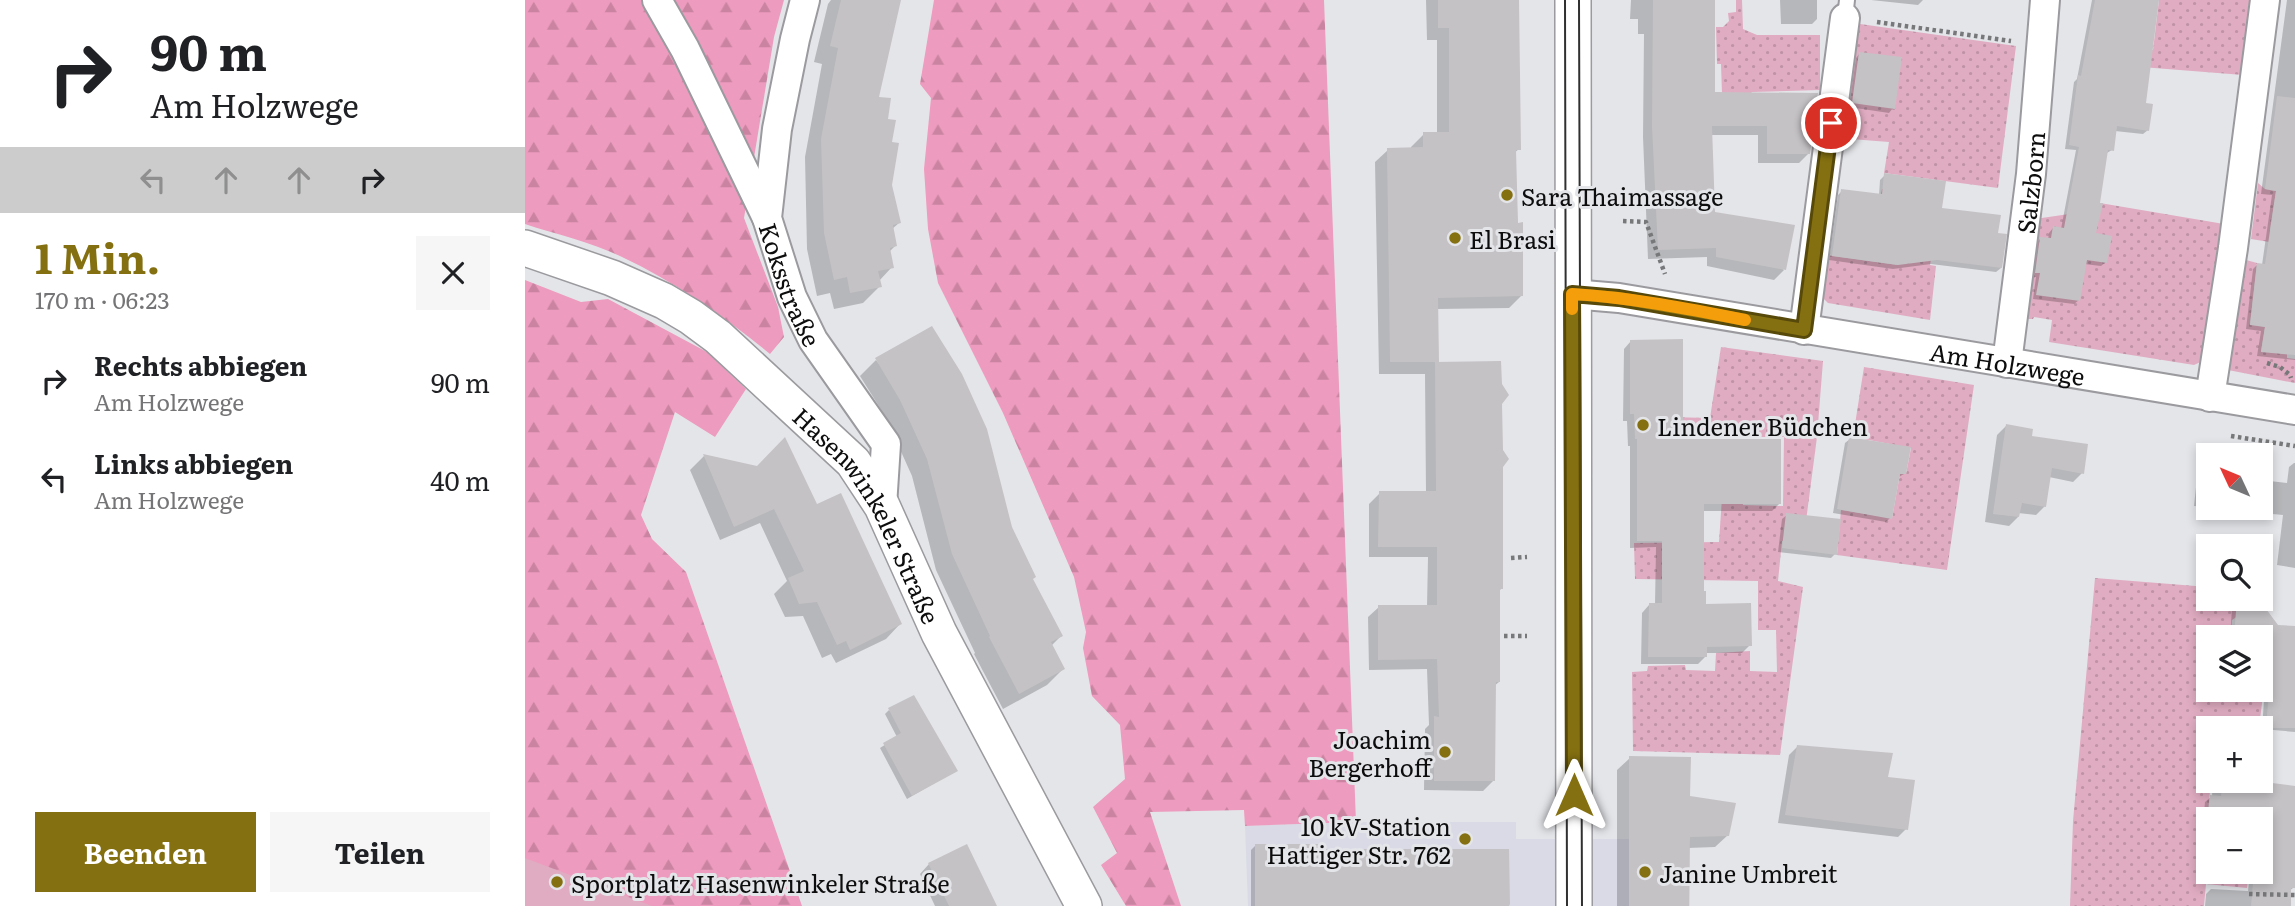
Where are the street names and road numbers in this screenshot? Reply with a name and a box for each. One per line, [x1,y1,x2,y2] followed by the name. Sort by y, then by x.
[2006,130,2052,235] street label: Salzborn
[752,218,831,352] street label: Koksstraße
[1927,332,2088,392] street label: Am Holzwege
[786,398,950,629] street label: Hasenwinkeler Straße

